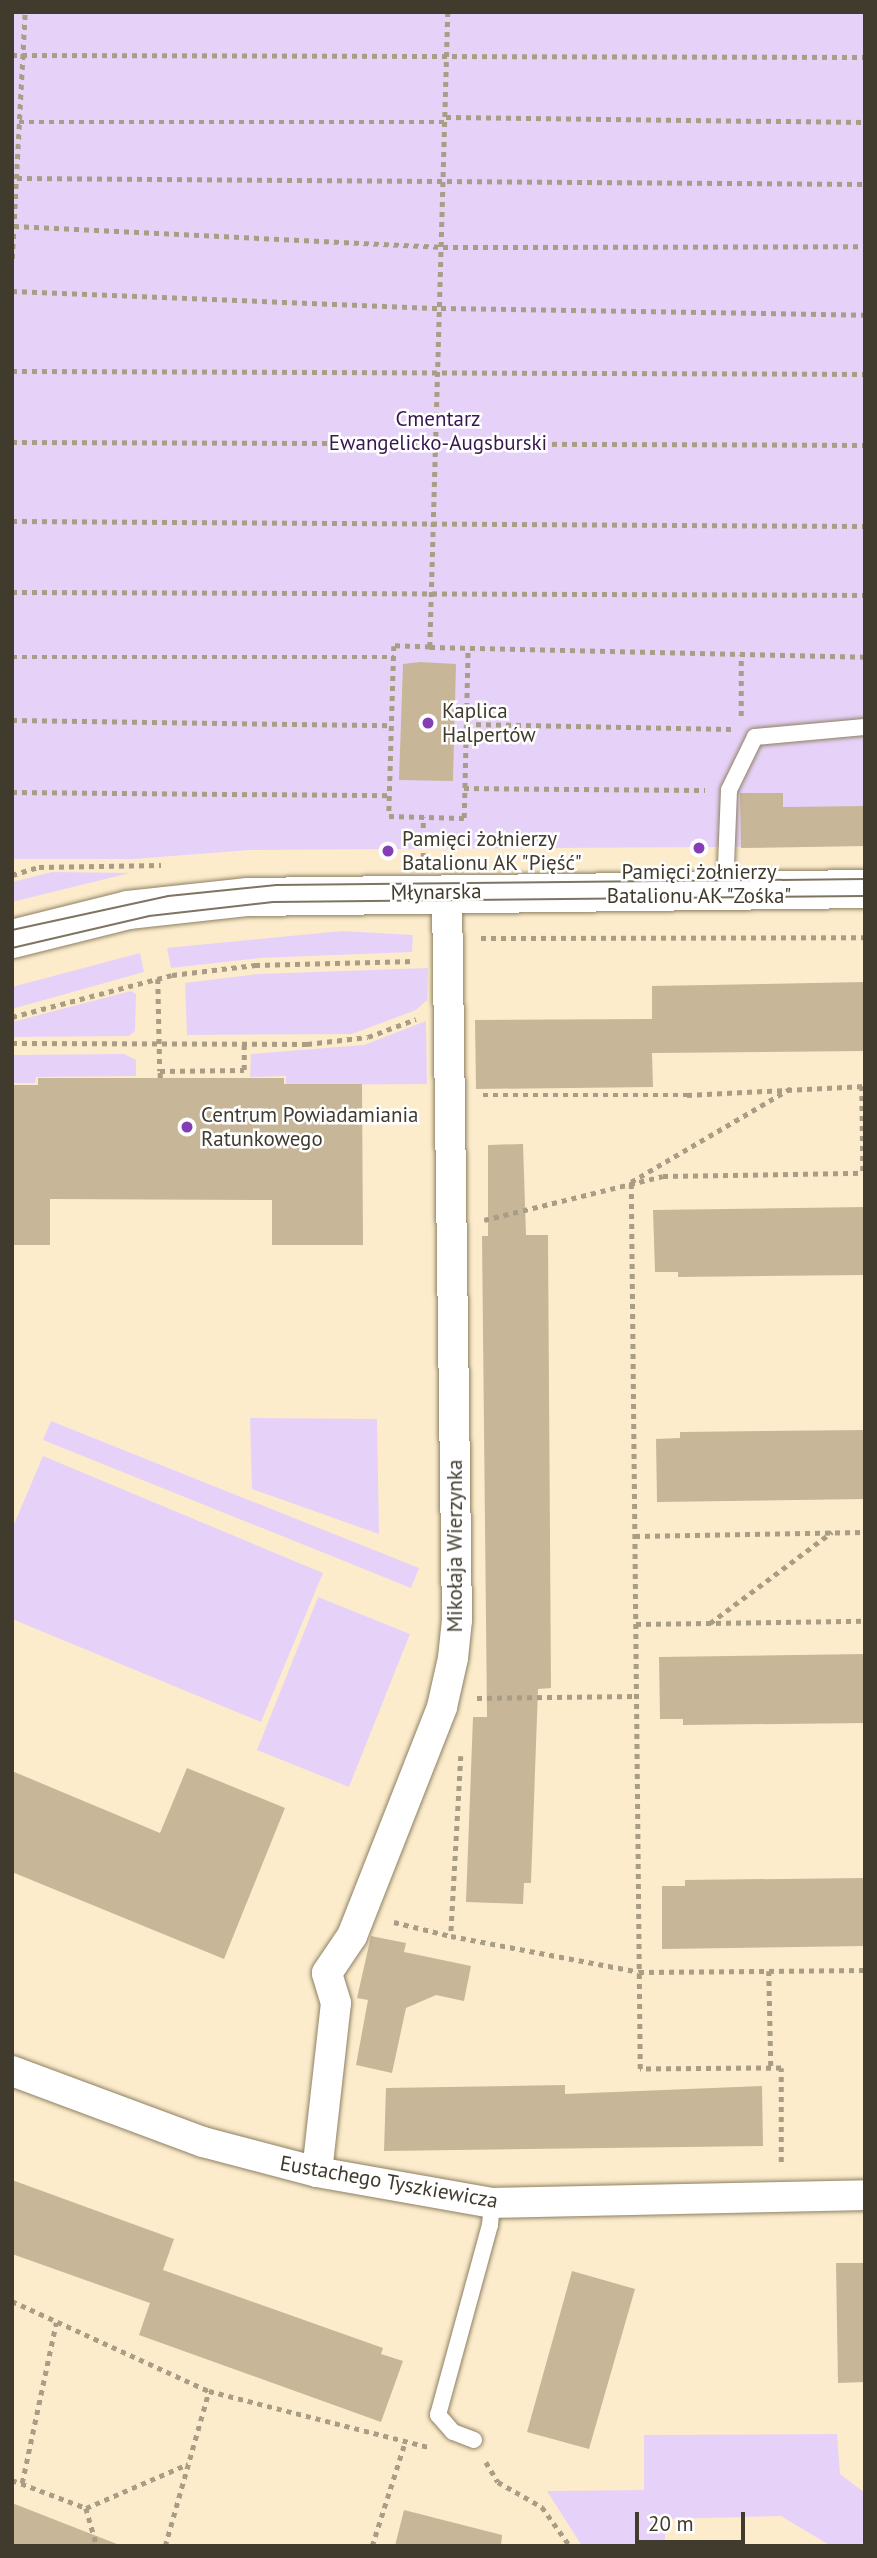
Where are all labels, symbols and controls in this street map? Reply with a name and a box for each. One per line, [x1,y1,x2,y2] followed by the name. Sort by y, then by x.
[329,406,547,456] park label: Cmentarz Ewangelicko-Augsburski
[442,698,536,748] place label: Kaplica Halpertów
[420,715,436,731] marker: Kaplica Halpertów
[402,826,584,876] place label: Pamięci żołnierzy Batalionu AK "Pięść"
[691,840,707,856] marker: Pamięci żołnierzy Batalionu AK "Zośka"
[380,843,396,859] marker: Pamięci żołnierzy Batalionu AK "Pięść"
[605,859,793,909] place label: Pamięci żołnierzy Batalionu AK "Zośka"
[390,879,482,905] street label: Młynarska
[201,1102,418,1152] place label: Centrum Powiadamiania Ratunkowego
[179,1119,195,1135] marker: Centrum Powiadamiania Ratunkowego
[442,1459,468,1633] street label: Mikołaja Wierzynka
[278,2150,500,2214] street label: Eustachego Tyszkiewicza
[639,2498,749,2542] scale bar
[648,2510,694,2537] text: 20 m

